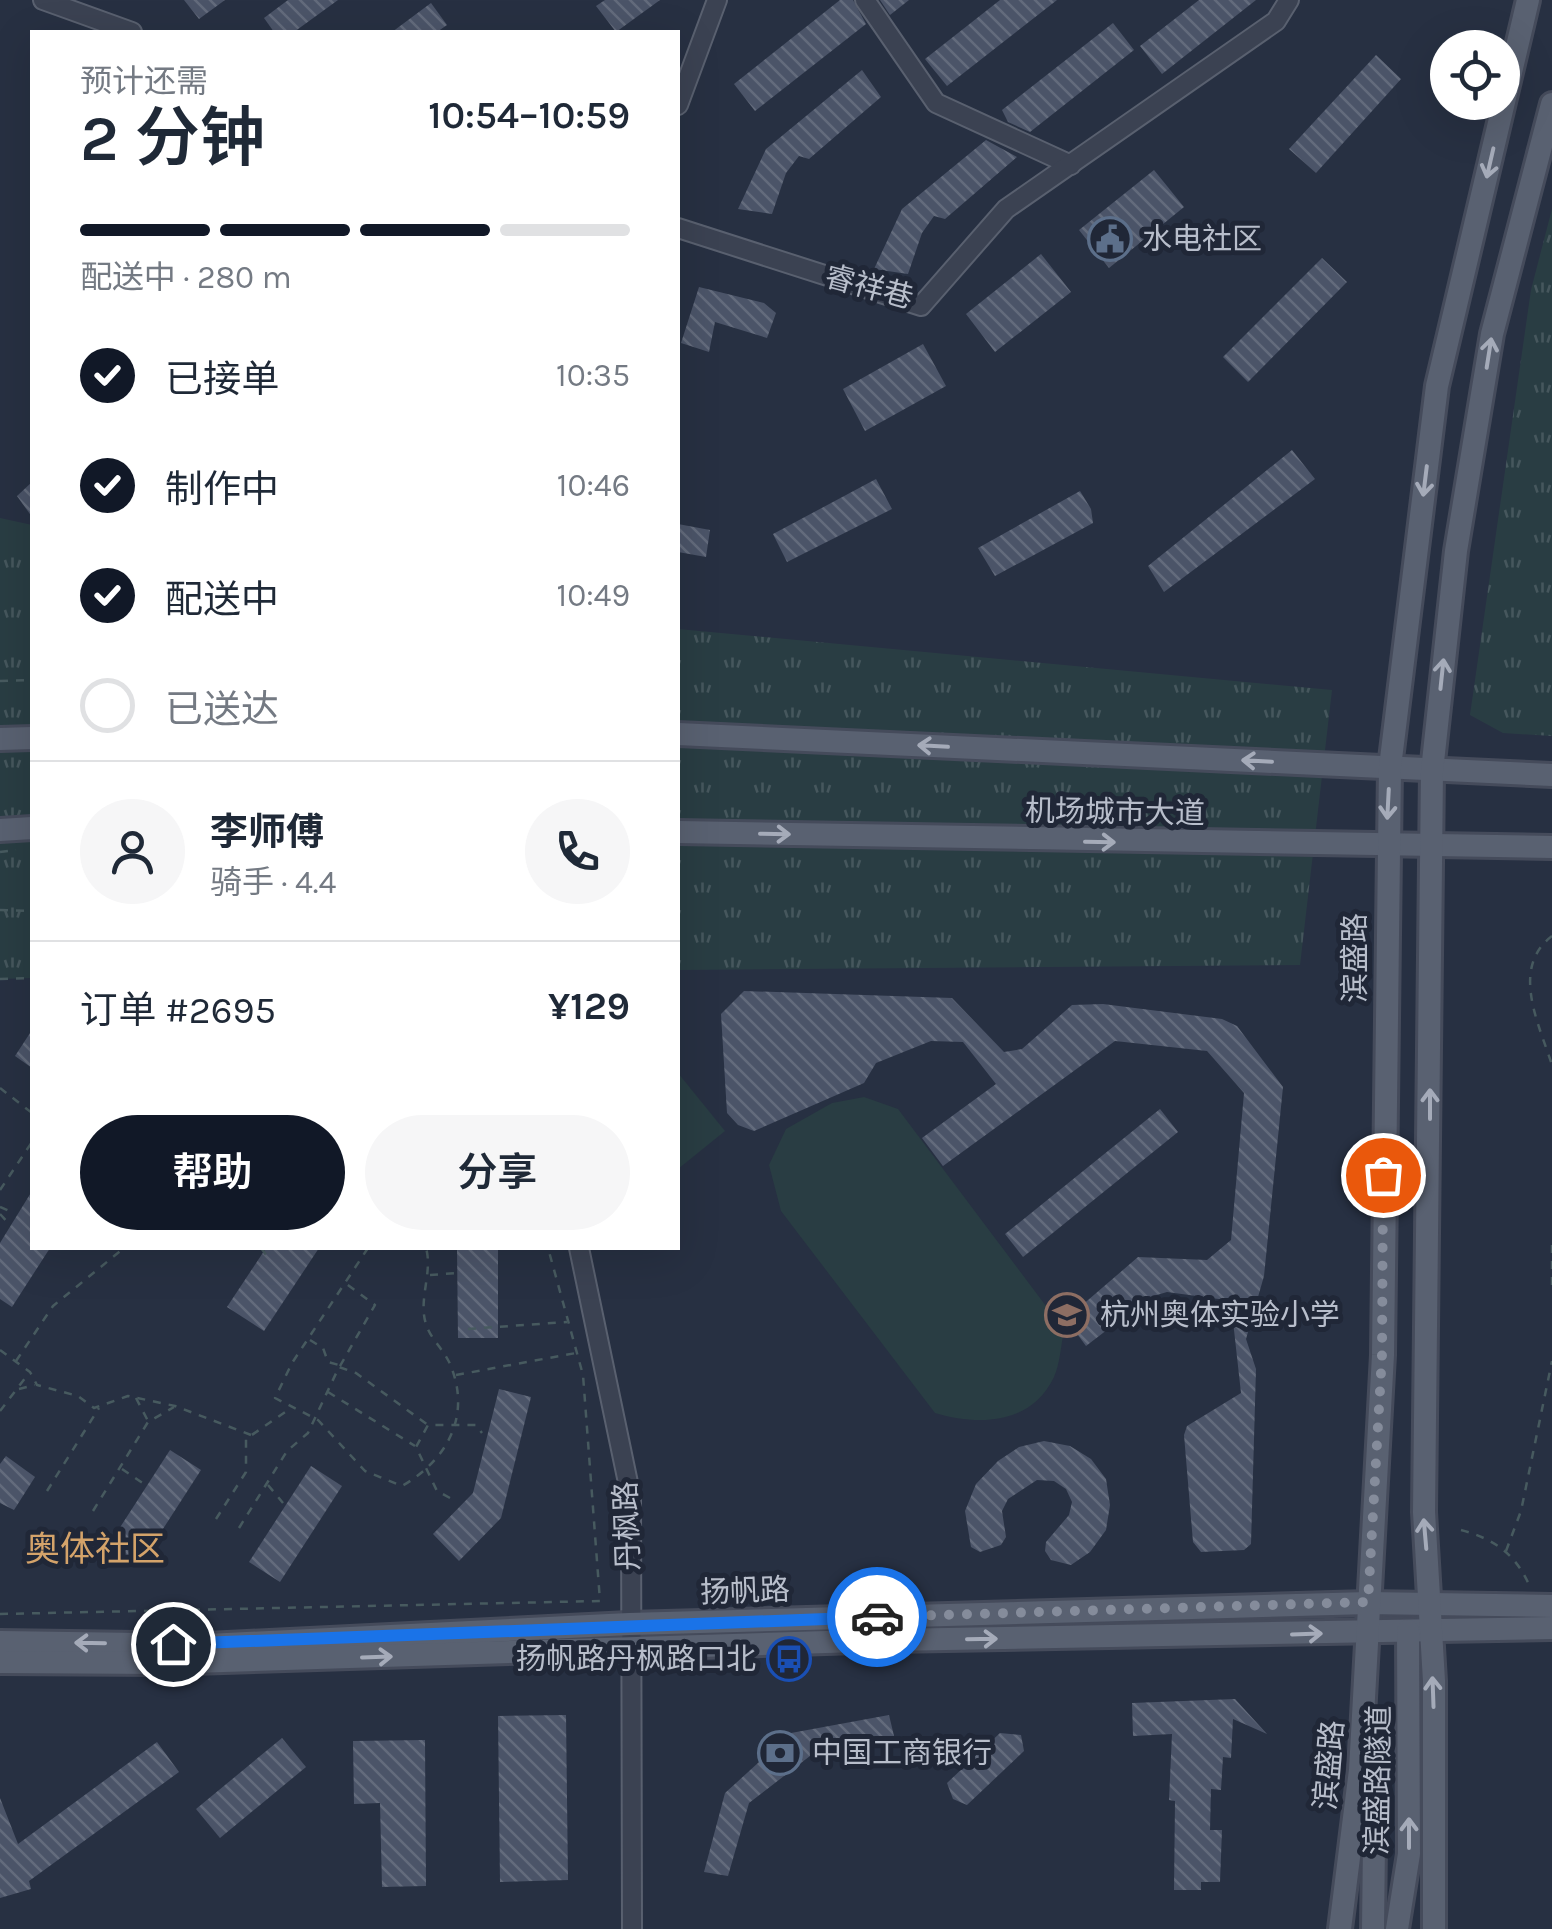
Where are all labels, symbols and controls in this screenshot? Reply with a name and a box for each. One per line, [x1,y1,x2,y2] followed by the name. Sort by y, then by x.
[1430,30,1520,120] map controls
[1430,30,1520,120] button: locate
[80,63,208,100] text: 预计还需
[428,93,630,138] text: 10:54–10:59
[80,100,265,176] text: 2 分钟
[1480,146,1498,178] one-way arrow
[1087,216,1133,262] public building icon: 水电社区
[1142,221,1262,257] place label: 水电社区
[821,258,917,316] street label: 睿祥巷
[80,259,292,296] text: 配送中 · 280 m
[1480,337,1498,370] one-way arrow
[80,348,135,403] icon: check
[165,357,279,402] text: 已接单
[556,357,630,394] text: 10:35
[80,458,135,513] icon: check
[1415,465,1434,497] one-way arrow
[165,467,279,512] text: 制作中
[557,467,630,504] text: 10:46
[80,568,135,623] icon: check
[165,577,279,622] text: 配送中
[557,577,630,614] text: 10:49
[1433,659,1452,691] one-way arrow
[165,687,279,732] text: 已送达
[917,736,949,755] one-way arrow
[1242,751,1274,770] one-way arrow
[1378,787,1397,819] one-way arrow
[1025,792,1205,832] street label: 机场城市大道
[80,799,185,904] button: person
[525,799,630,904] button: phone
[210,810,324,855] text: 李师傅
[758,825,790,844] one-way arrow
[1083,832,1115,851] one-way arrow
[210,864,336,901] text: 骑手 · 4.4
[1337,913,1373,1003] street label: 滨盛路
[548,984,630,1029] text: ¥129
[80,988,276,1033] text: 订单 #2695
[1420,1088,1440,1120] one-way arrow
[80,1115,345,1230] button: 帮助
[365,1115,630,1230] button: 分享
[1341,1133,1426,1218] pin
[1356,1148,1411,1203] icon: bag
[1044,1292,1090,1338] school or university icon: 杭州奥体实验小学
[1100,1297,1340,1333] place label: 杭州奥体实验小学
[607,1480,647,1572] street label: 丹枫路
[1416,1518,1435,1550] one-way arrow
[25,1529,165,1570] district label: 奥体社区
[827,1567,927,1667] courier
[699,1571,791,1611] street label: 扬帆路
[850,1590,905,1645] icon: car
[131,1602,216,1687] pin
[146,1617,201,1672] icon: home
[1291,1624,1323,1643] one-way arrow
[966,1630,998,1648] one-way arrow
[75,1634,108,1652] one-way arrow
[766,1636,812,1682] bus stop icon: 扬帆路丹枫路口北
[516,1641,756,1677] place label: 扬帆路丹枫路口北
[361,1648,393,1667] one-way arrow
[1424,1676,1443,1708] one-way arrow
[1359,1705,1397,1855] street label: 滨盛路隧道
[1307,1719,1351,1811] street label: 滨盛路
[757,1730,803,1776] bank icon: 中国工商银行
[812,1735,992,1771] place label: 中国工商银行
[1400,1817,1418,1850] one-way arrow

